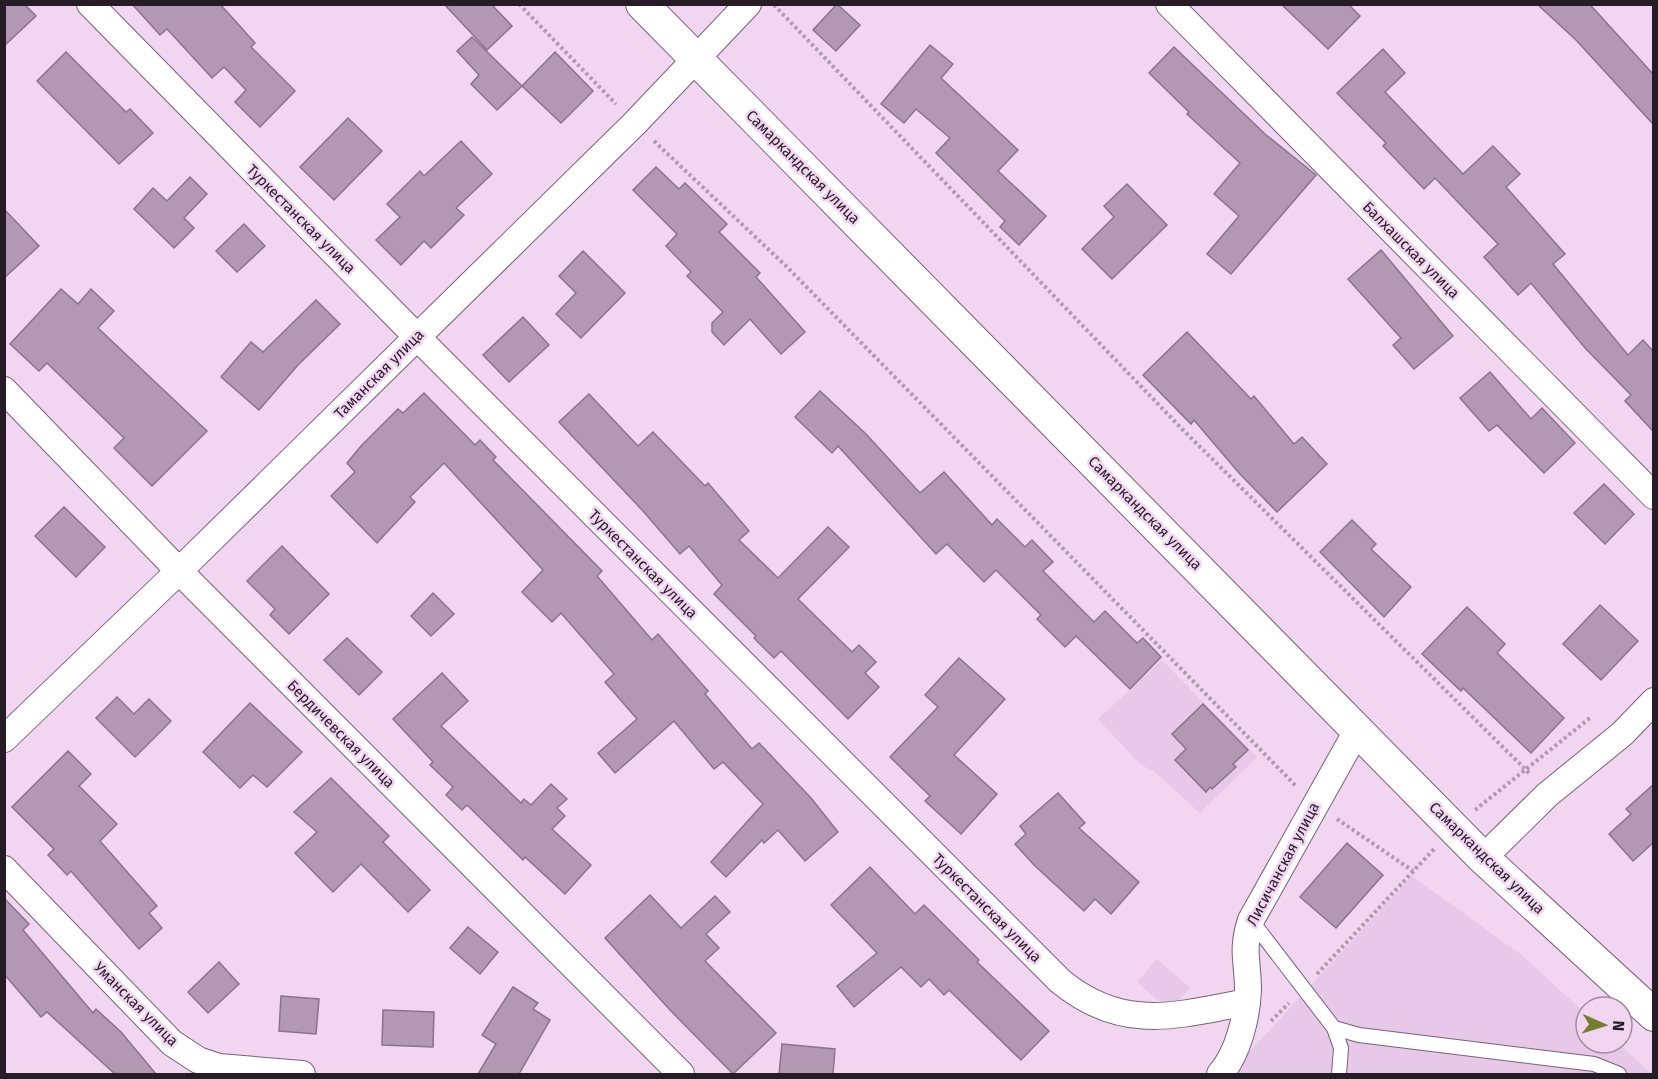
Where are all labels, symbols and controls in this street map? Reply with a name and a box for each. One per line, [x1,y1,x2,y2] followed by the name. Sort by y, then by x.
[742,106,864,228] street label: Самаркандская улица
[243,161,359,277] street label: Туркестанская улица
[1359,198,1463,302] street label: Балхашская улица
[330,325,428,423] street label: Таманская улица
[1084,452,1206,574] street label: Самаркандская улица
[585,506,701,622] street label: Туркестанская улица
[283,676,399,792] street label: Бердичевская улица
[1426,798,1548,918] street label: Самаркандская улица
[1243,799,1323,929] street label: Лисичанская улица
[929,850,1045,966] street label: Туркестанская улица
[90,958,182,1050] street label: Уманская улица
[1574,995,1634,1055] north arrow
[1609,1020,1628,1032] text: N

